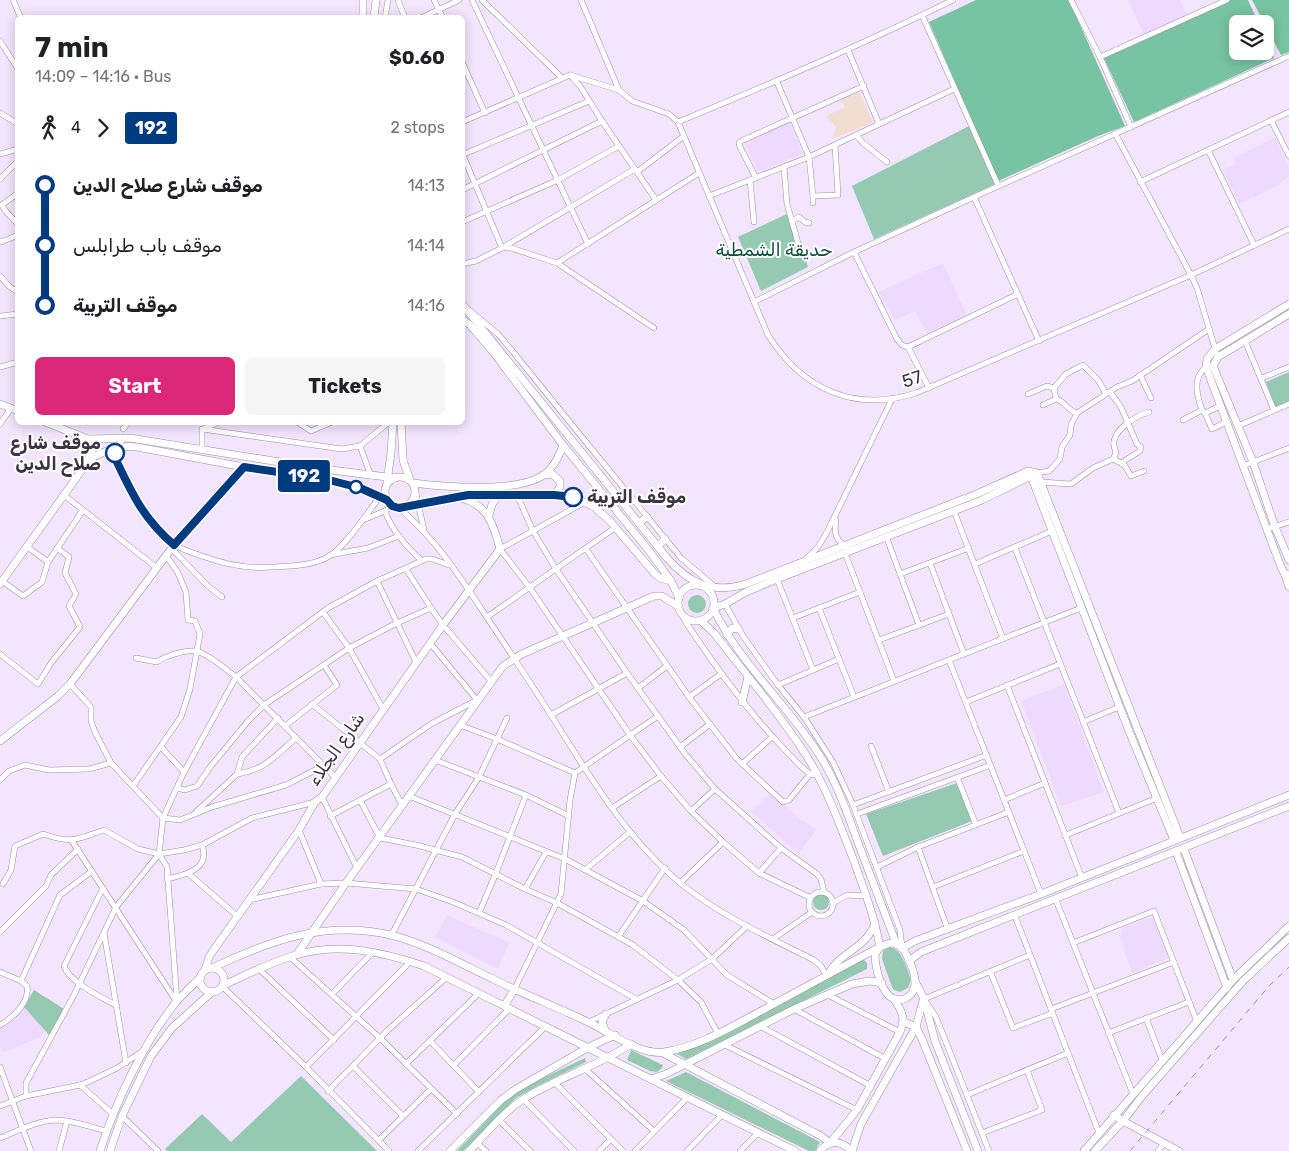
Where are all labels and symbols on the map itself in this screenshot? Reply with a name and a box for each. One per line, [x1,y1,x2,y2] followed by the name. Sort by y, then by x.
[715,239,833,261] park label: حديقة الشمطية
[899,365,925,393] street label: 57
[10,432,101,477] place label: موقف شارع صلاح الدين
[105,443,125,463] marker: موقف شارع صلاح الدين
[275,460,333,492] line badge: 192
[349,480,363,494] unlabelled marker
[587,486,686,508] place label: موقف التربية
[563,487,583,507] marker: موقف التربية
[303,708,370,791] street label: شارع الجلاء

